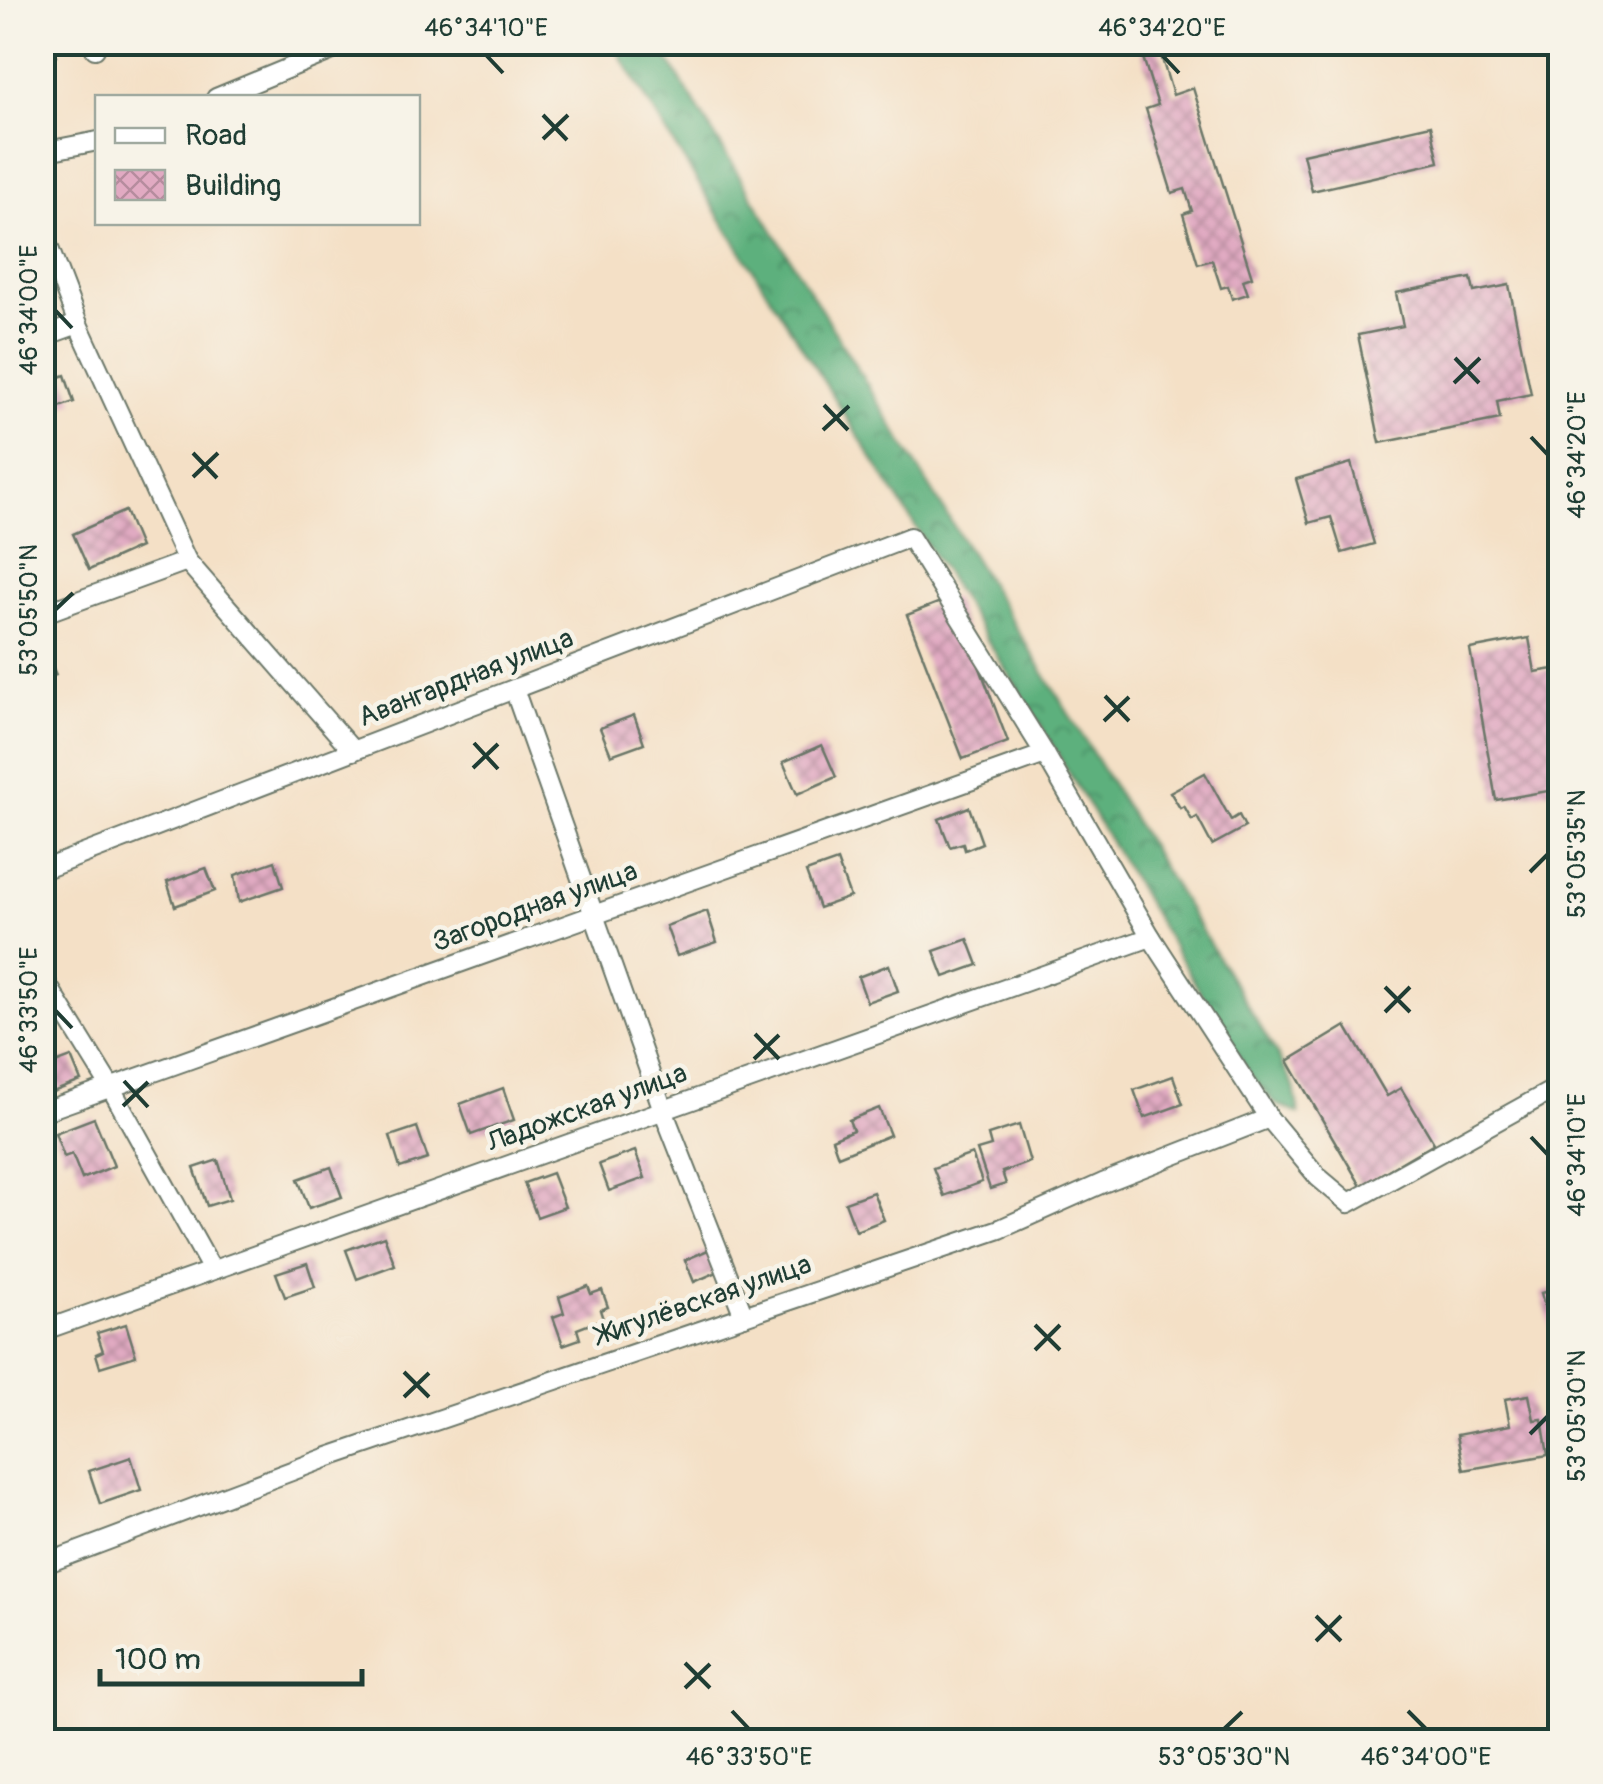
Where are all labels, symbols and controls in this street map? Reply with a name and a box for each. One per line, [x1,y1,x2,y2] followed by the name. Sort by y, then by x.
[424,13,548,44] text: 46°34'10"E
[1098,13,1226,44] text: 46°34'20"E
[95,95,420,225] legend
[185,117,247,154] text: Road
[185,167,281,204] text: Building
[14,245,45,375] text: 46°34'00"E
[1562,391,1593,519] text: 46°34'20"E
[14,544,45,676] text: 53°05'50"N
[354,621,578,735] street label: Авангардная улица
[1562,790,1593,918] text: 53°05'35"N
[428,854,642,960] street label: Загородная улица
[14,947,45,1073] text: 46°33'50"E
[481,1056,692,1161] street label: Ладожская улица
[1562,1093,1593,1217] text: 46°34'10"E
[588,1247,816,1354] street label: Жигулёвская улица
[1562,1350,1593,1482] text: 53°05'30"N
[100,1624,362,1686] scale bar
[115,1641,201,1678] text: 100 m
[686,1742,812,1773] text: 46°33'50"E
[1158,1742,1290,1773] text: 53°05'30"N
[1361,1742,1491,1773] text: 46°34'00"E

